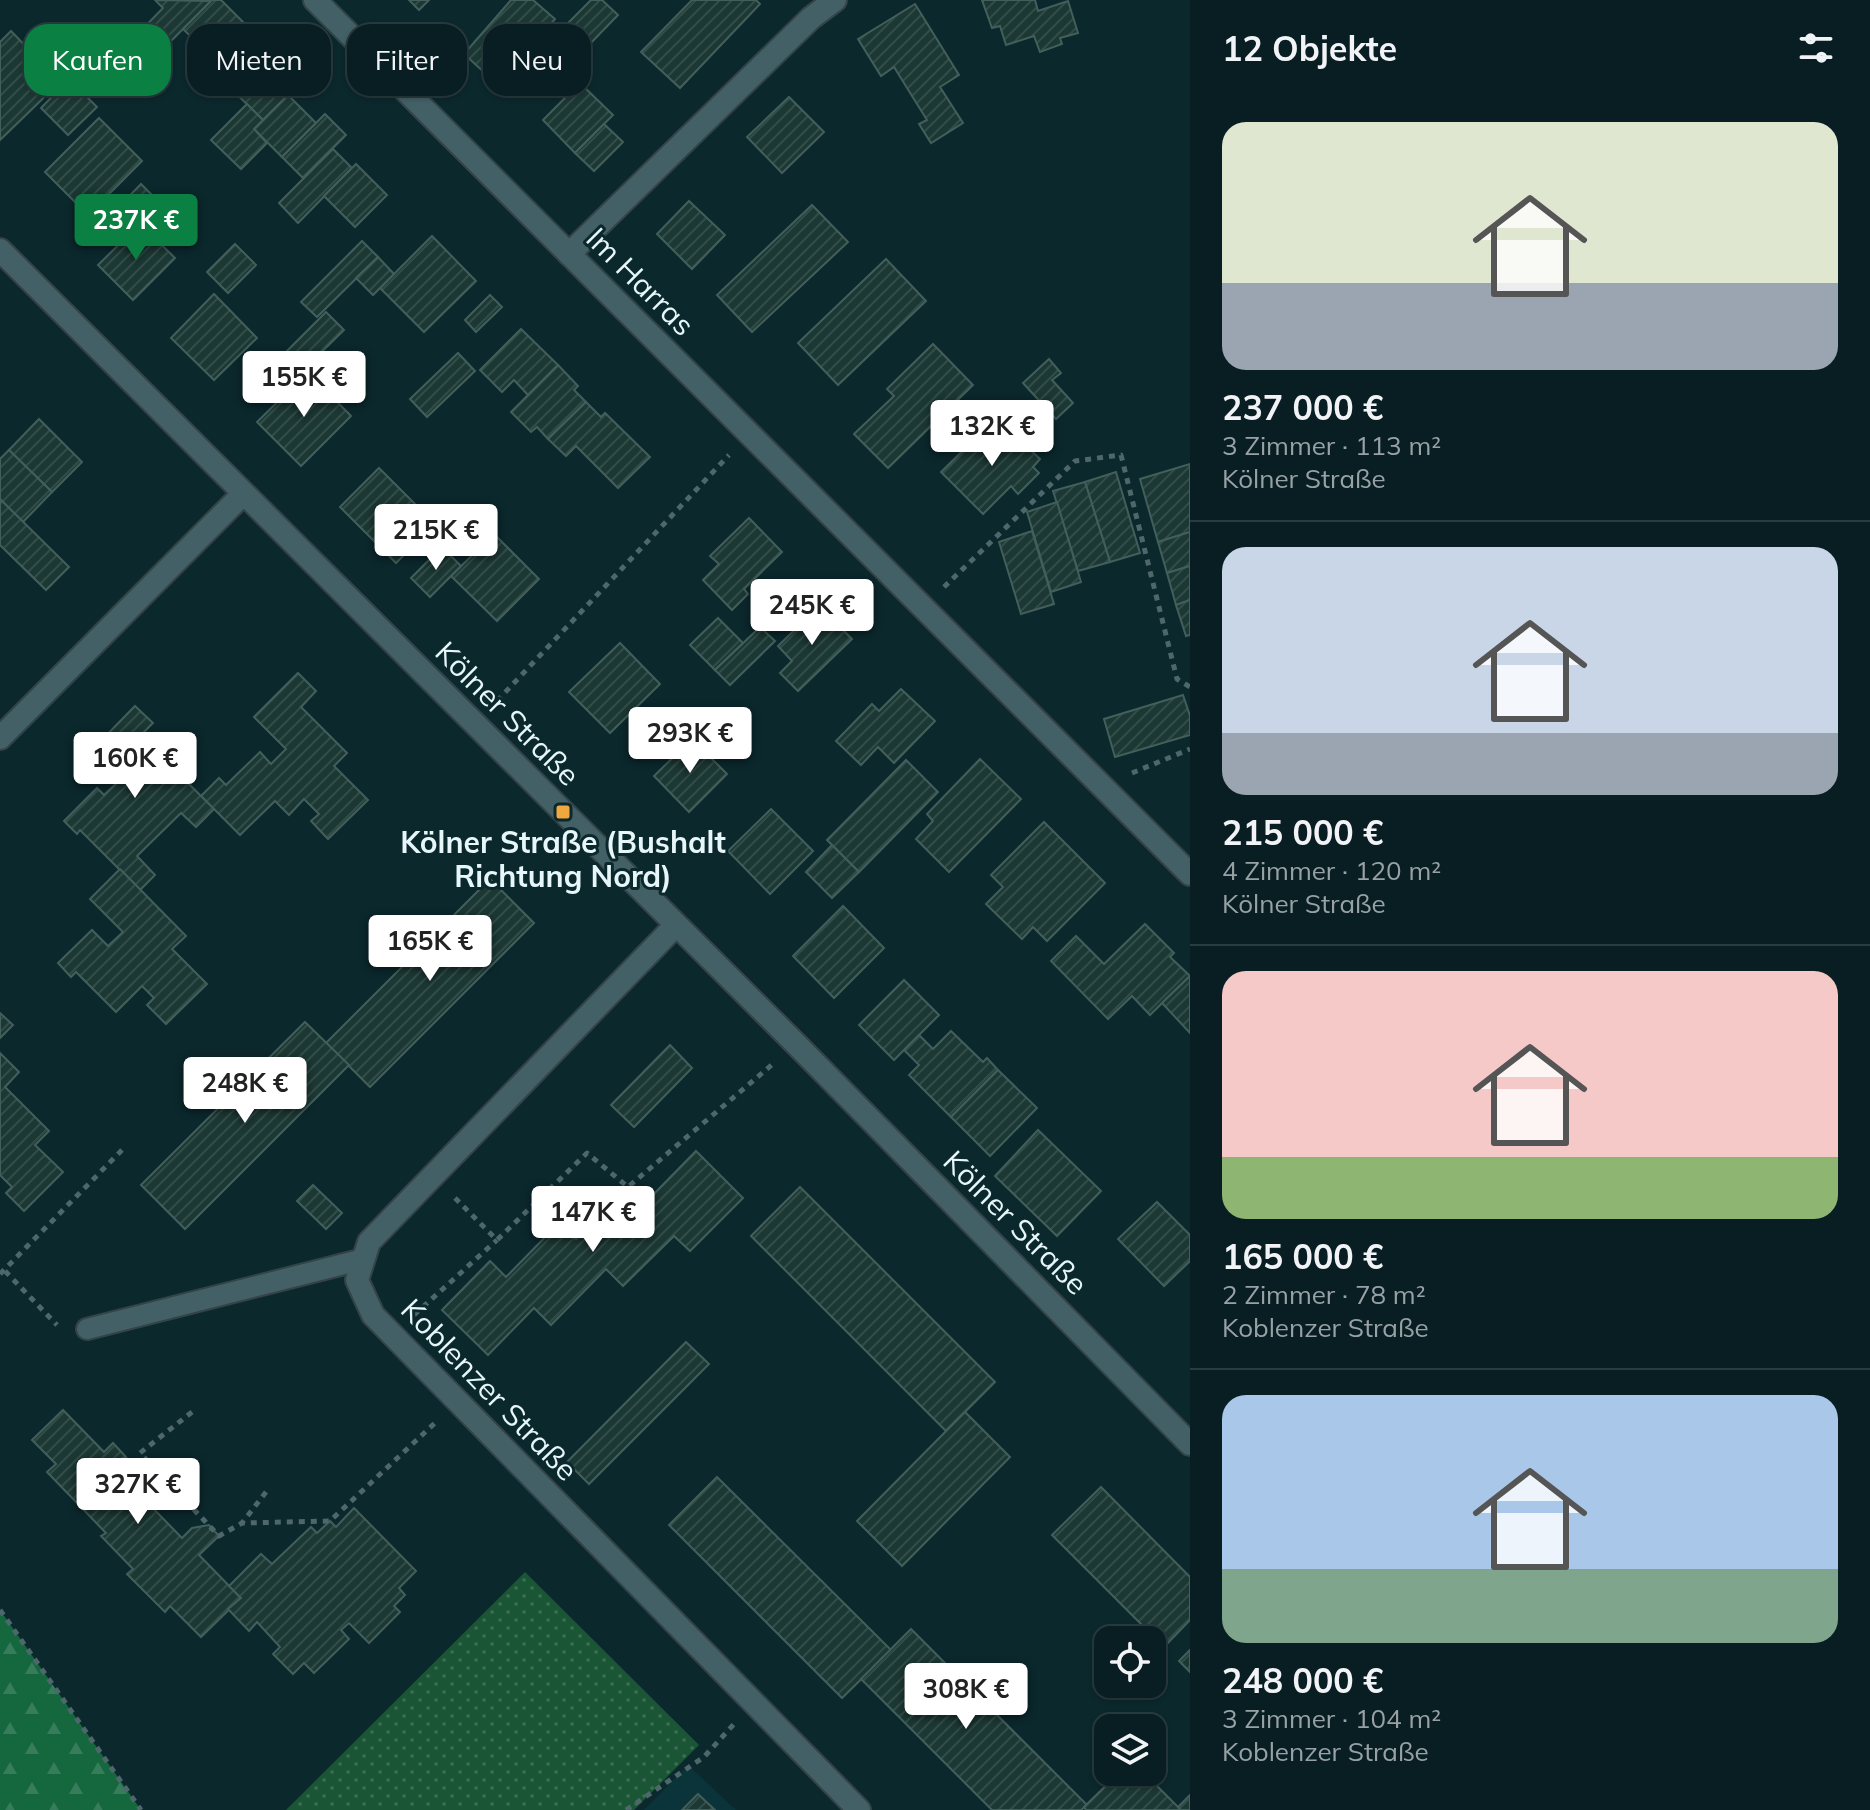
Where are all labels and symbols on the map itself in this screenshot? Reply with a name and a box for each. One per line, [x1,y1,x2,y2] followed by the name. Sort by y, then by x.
[71,194,201,262] pin: 237K €
[579,219,703,343] street label: Im Harras
[239,351,369,419] pin: 155K €
[927,400,1057,468] pin: 132K €
[371,504,501,572] pin: 215K €
[747,579,877,647] pin: 245K €
[428,633,588,793] street label: Kölner Straße
[625,707,755,775] pin: 293K €
[70,732,200,800] pin: 160K €
[554,803,572,821] marker: Kölner Straße (Bushalt Richtung Nord)
[400,823,726,895] place label: Kölner Straße (Bushalt Richtung Nord)
[365,915,495,983] pin: 165K €
[180,1057,310,1125] pin: 248K €
[936,1142,1096,1302] street label: Kölner Straße
[528,1186,658,1254] pin: 147K €
[393,1290,586,1488] street label: Koblenzer Straße
[73,1458,203,1526] pin: 327K €
[901,1663,1031,1731] pin: 308K €

